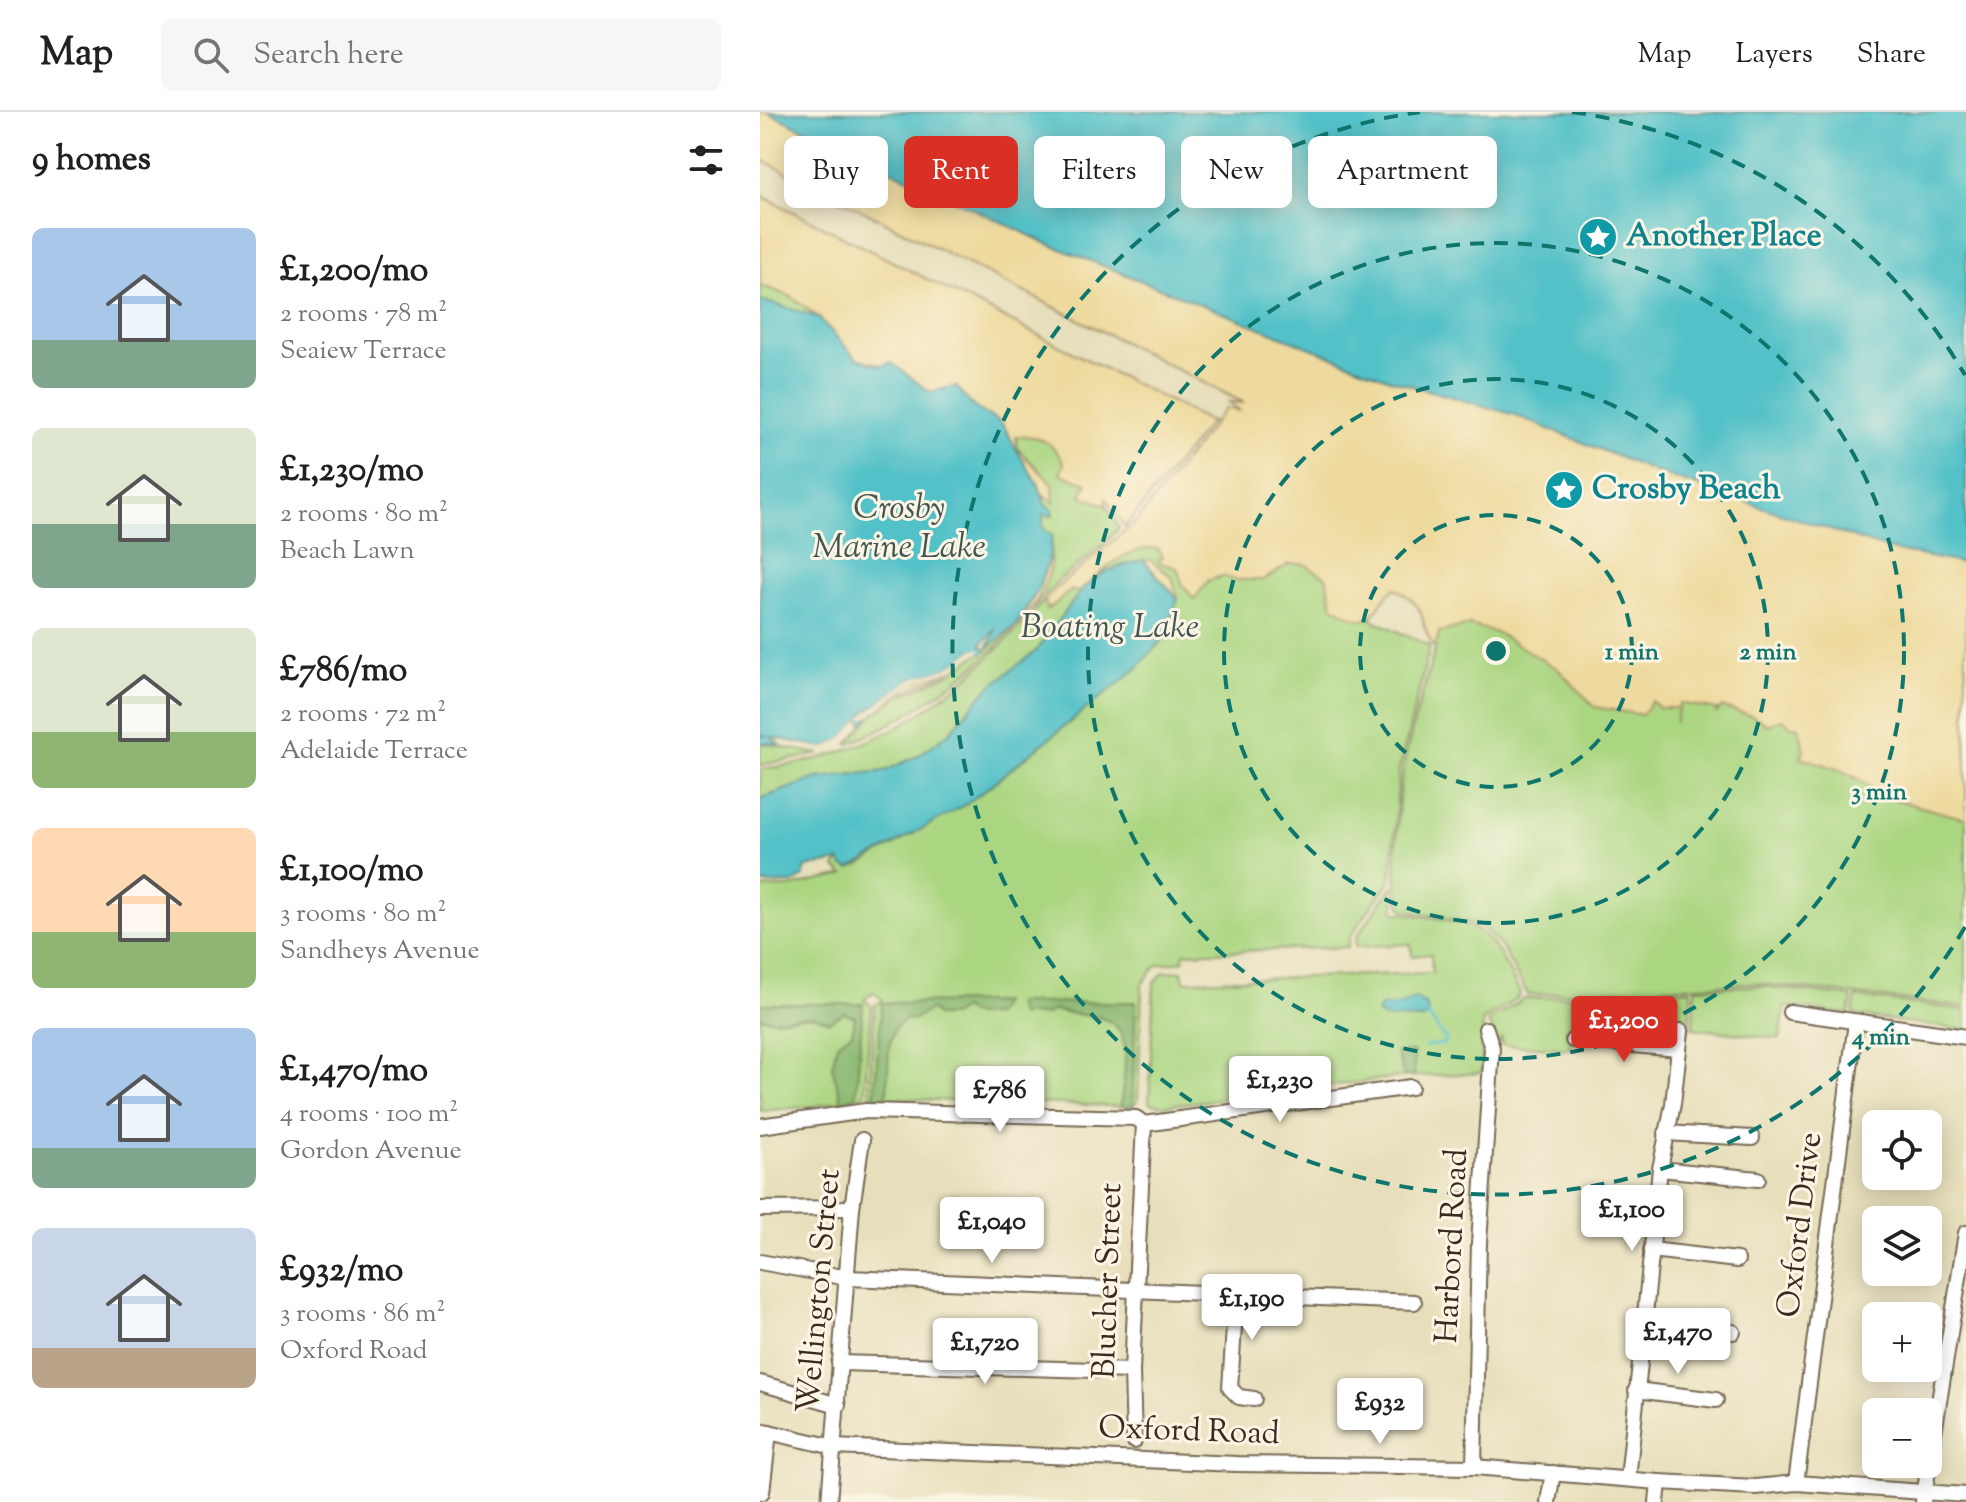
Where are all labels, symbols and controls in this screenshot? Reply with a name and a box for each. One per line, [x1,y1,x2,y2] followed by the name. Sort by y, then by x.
[161,19,721,91] search box
[40,28,113,82] text: Map
[189,33,233,77] icon: search
[253,34,404,77] text: Search here
[1638,35,1691,75] text: Map
[1735,35,1813,75] text: Layers
[1857,35,1926,75] text: Share
[32,136,151,185] text: 9 homes
[784,136,888,208] chip: Buy
[904,136,1018,208] chip: Rent
[1034,136,1165,208] chip: Filters
[1181,136,1292,208] chip: New
[1308,136,1497,208] chip: Apartment
[684,138,728,182] icon: filters
[1626,214,1822,260] place label: Another Place
[1577,216,1619,258] place icon: Another Place
[280,247,428,296] text: £1,200/mo
[96,260,192,356] icon: home
[280,296,447,333] text: 2 rooms · 78 m²
[280,333,447,370] text: Seaiew Terrace
[280,447,424,496] text: £1,230/mo
[96,460,192,556] icon: home
[1592,467,1781,513] place label: Crosby Beach
[1543,469,1585,511] place icon: Crosby Beach
[812,485,986,573] water label: Crosby Marine Lake
[280,496,448,533] text: 2 rooms · 80 m²
[280,533,415,570] text: Beach Lawn
[1021,604,1199,653] water label: Boating Lake
[1605,636,1660,670] text: 1 min
[1739,636,1797,670] text: 2 min
[1482,637,1510,665] centre of rings
[280,647,407,696] text: £786/mo
[96,660,192,756] icon: home
[280,696,446,733] text: 2 rooms · 72 m²
[280,733,468,770] text: Adelaide Terrace
[1851,776,1908,810] text: 3 min
[280,847,424,896] text: £1,100/mo
[96,860,192,956] icon: home
[280,896,446,933] text: 3 rooms · 80 m²
[280,933,480,970] text: Sandheys Avenue
[1559,996,1689,1064] pin: £1,200
[1589,1003,1659,1040] text: £1,200
[1851,1021,1911,1055] text: 4 min
[280,1047,428,1096] text: £1,470/mo
[1215,1056,1345,1124] pin: £1,230
[96,1060,192,1156] icon: home
[1247,1063,1313,1100] text: £1,230
[953,1066,1047,1134] pin: £786
[973,1073,1027,1110] text: £786
[280,1096,458,1133] text: 4 rooms · 100 m²
[1862,1110,1942,1478] map controls
[1862,1110,1942,1190] button: locate
[1767,1130,1835,1320] street label: Oxford Drive
[280,1133,462,1170] text: Gordon Avenue
[1425,1147,1481,1345] street label: Harbord Road
[786,1167,854,1415] street label: Wellington Street
[1083,1182,1135,1380] street label: Blucher Street
[1567,1185,1697,1253] pin: £1,100
[1599,1192,1665,1229] text: £1,100
[927,1197,1057,1265] pin: £1,040
[958,1204,1026,1241] text: £1,040
[1862,1206,1942,1286] button: layers
[280,1247,403,1296] text: £932/mo
[96,1260,192,1356] icon: home
[1187,1274,1317,1342] pin: £1,190
[1220,1281,1284,1318] text: £1,190
[280,1296,445,1333] text: 3 rooms · 86 m²
[1862,1302,1942,1382] button: +
[1613,1308,1743,1376] pin: £1,470
[1643,1315,1713,1352] text: £1,470
[920,1318,1050,1386] pin: £1,720
[951,1325,1019,1362] text: £1,720
[280,1333,427,1370] text: Oxford Road
[1333,1378,1427,1446] pin: £932
[1355,1385,1405,1422] text: £932
[1862,1398,1942,1478] button: −
[1098,1406,1280,1458] street label: Oxford Road

